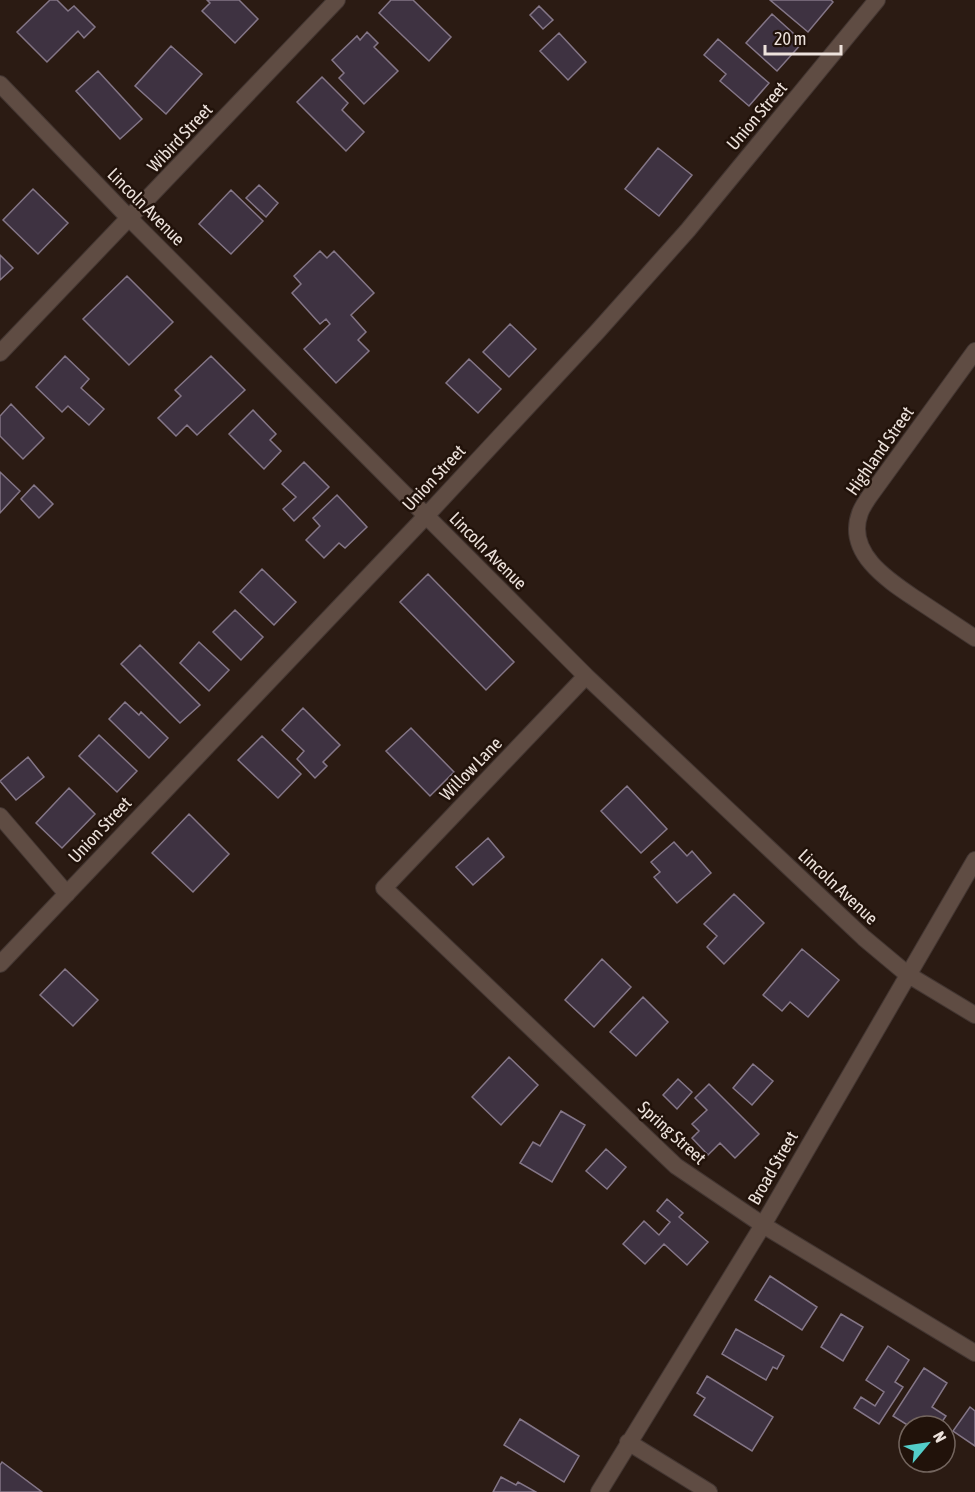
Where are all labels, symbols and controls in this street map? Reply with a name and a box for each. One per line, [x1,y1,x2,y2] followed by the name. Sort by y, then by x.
[765,18,842,56] scale bar
[774,28,806,49] text: 20 m
[722,77,791,154] street label: Union Street
[143,99,217,176] street label: Wibird Street
[103,164,189,250] street label: Lincoln Avenue
[841,402,918,499] street label: Highland Street
[398,440,469,515] street label: Union Street
[445,508,531,594] street label: Lincoln Avenue
[435,732,506,805] street label: Willow Lane
[64,792,135,867] street label: Union Street
[794,845,882,929] street label: Lincoln Avenue
[634,1097,711,1169] street label: Spring Street
[743,1127,802,1208] street label: Broad Street
[897,1414,957,1474] north arrow
[930,1428,950,1445] text: N

